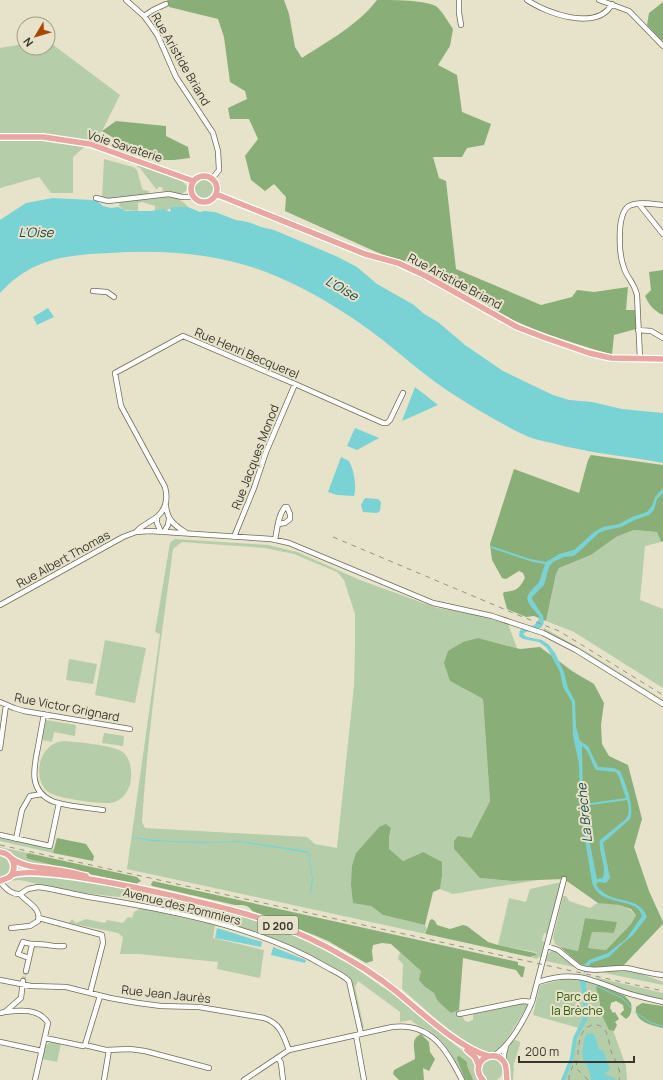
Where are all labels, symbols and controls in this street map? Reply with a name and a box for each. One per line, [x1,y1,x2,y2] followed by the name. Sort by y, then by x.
[147,9,215,109] street label: Rue Aristide Briand
[16,16,56,56] north arrow
[19,35,36,50] text: N
[85,126,165,166] street label: Voie Savaterie
[19,223,55,241] water label: L’Oise
[405,249,505,313] street label: Rue Aristide Briand
[322,272,363,305] water label: L'Oise
[192,323,302,383] street label: Rue Henri Becquerel
[227,402,283,512] street label: Rue Jacques Monod
[13,526,113,592] street label: Rue Albert Thomas
[13,688,121,726] street label: Rue Victor Grignard
[572,781,596,843] water label: La Brèche
[121,883,243,929] street label: Avenue des Pommiers
[258,916,298,934] road number: D 200
[120,981,212,1007] street label: Rue Jean Jaurès
[551,988,603,1019] park label: Parc de la Brèche
[519,1038,634,1064] scale bar
[525,1043,559,1060] text: 200 m

